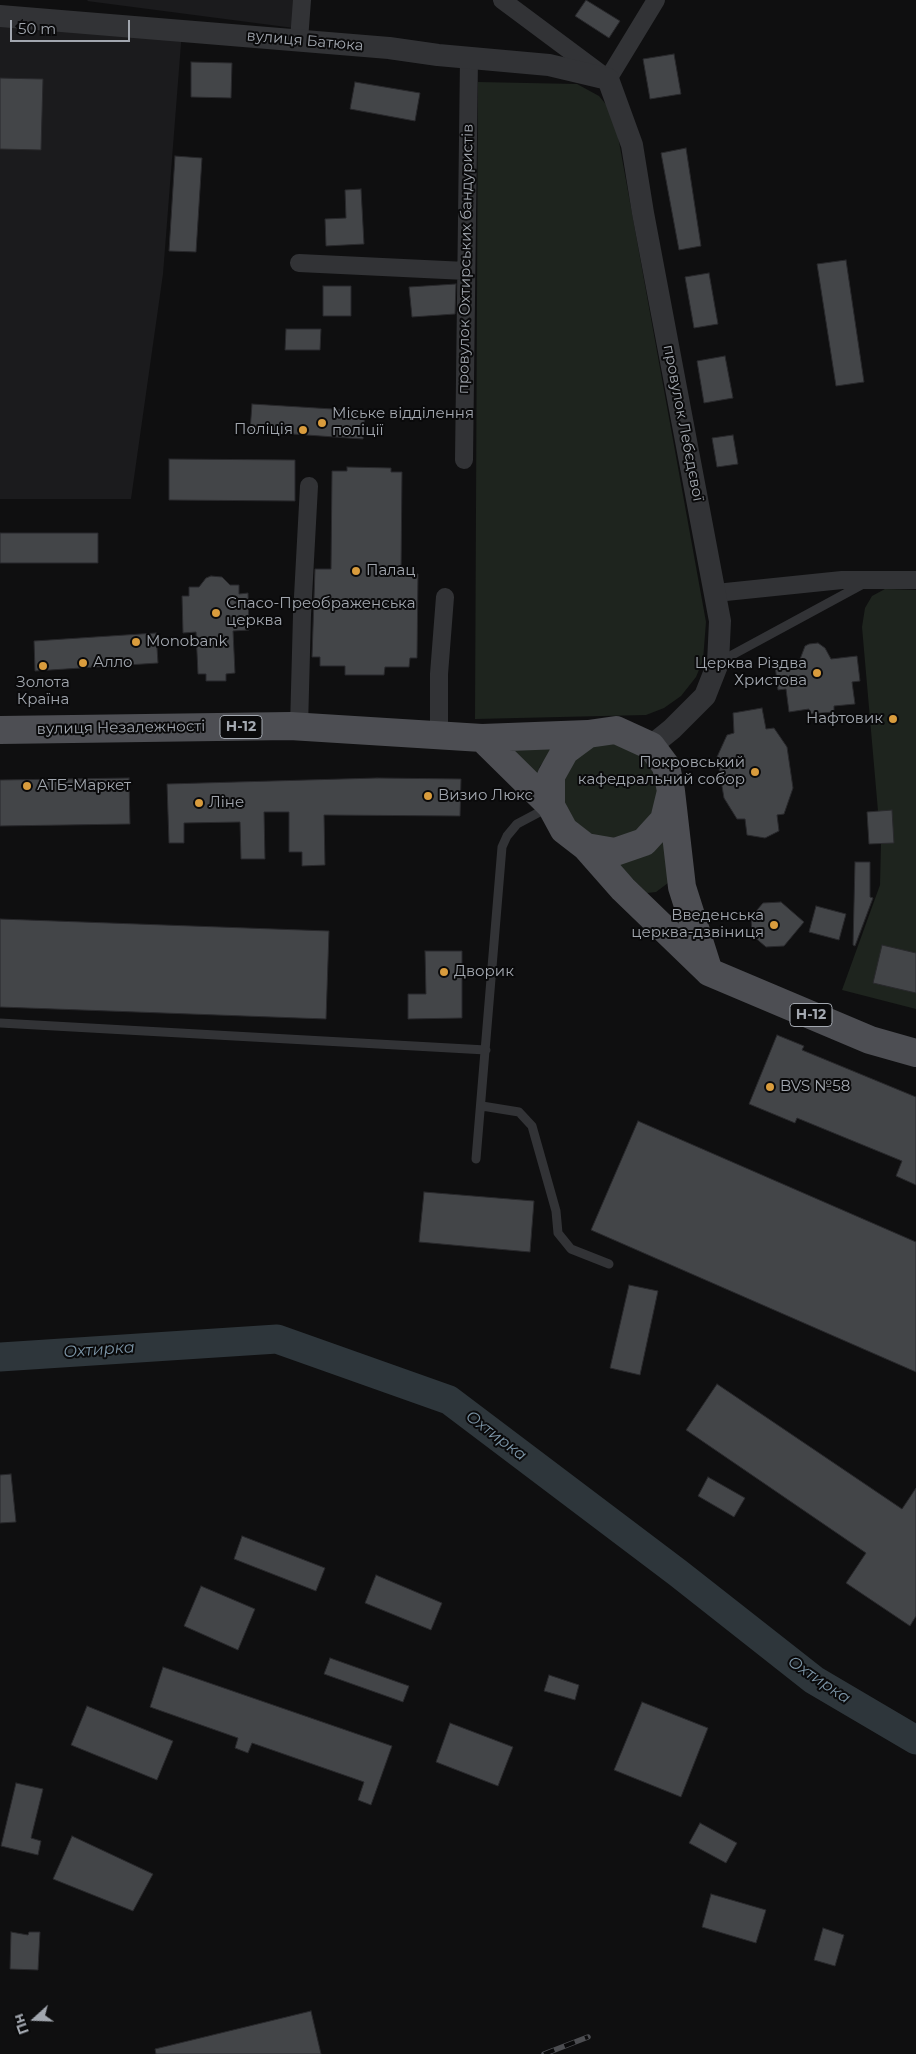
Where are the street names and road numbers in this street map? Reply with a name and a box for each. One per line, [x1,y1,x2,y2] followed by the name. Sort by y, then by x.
[246,27,364,55] street label: вулиця Батюка
[455,124,477,394] street label: провулок Охтирських бандуристів
[659,343,707,503] street label: провулок Лебєдєвої
[220,716,262,739] road number: Н-12
[37,718,205,738] street label: вулиця Незалежності
[790,1004,832,1026] road number: Н-12

